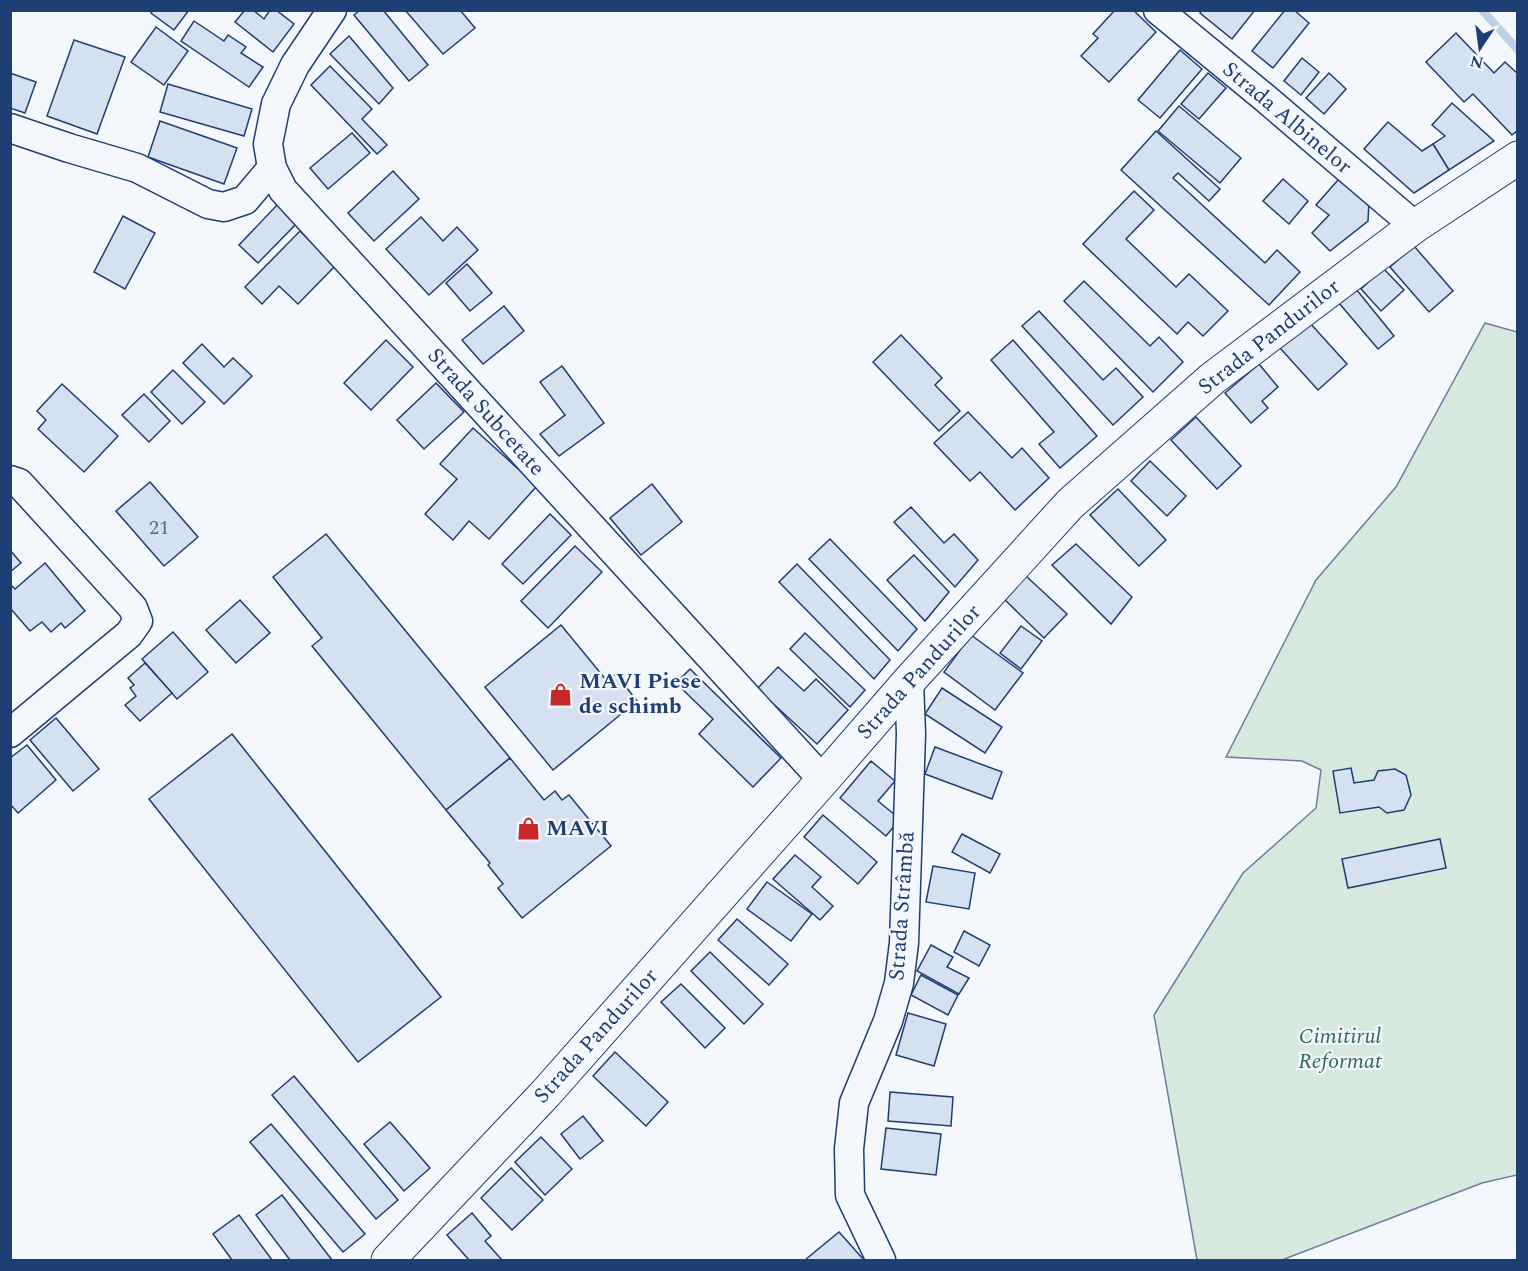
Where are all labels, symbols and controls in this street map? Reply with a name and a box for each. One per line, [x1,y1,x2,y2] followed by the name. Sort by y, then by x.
[1450,18,1510,78] north arrow
[1468,48,1486,75] text: N
[1215,54,1359,182] street label: Strada Albinelor
[1191,271,1347,403] street label: Strada Pandurilor
[419,340,553,484] street label: Strada Subcetate
[149,513,169,543] house number: 21
[849,597,989,747] street label: Strada Pandurilor
[579,665,701,723] place label: MAVI Piese de schimb
[548,681,574,707] shop icon: MAVI Piese de schimb
[546,812,609,845] place label: MAVI
[515,815,541,841] shop icon: MAVI
[880,830,924,982] street label: Strada Strâmbă
[526,961,666,1111] street label: Strada Pandurilor
[1298,1020,1383,1078] park label: Cimitirul Reformat

